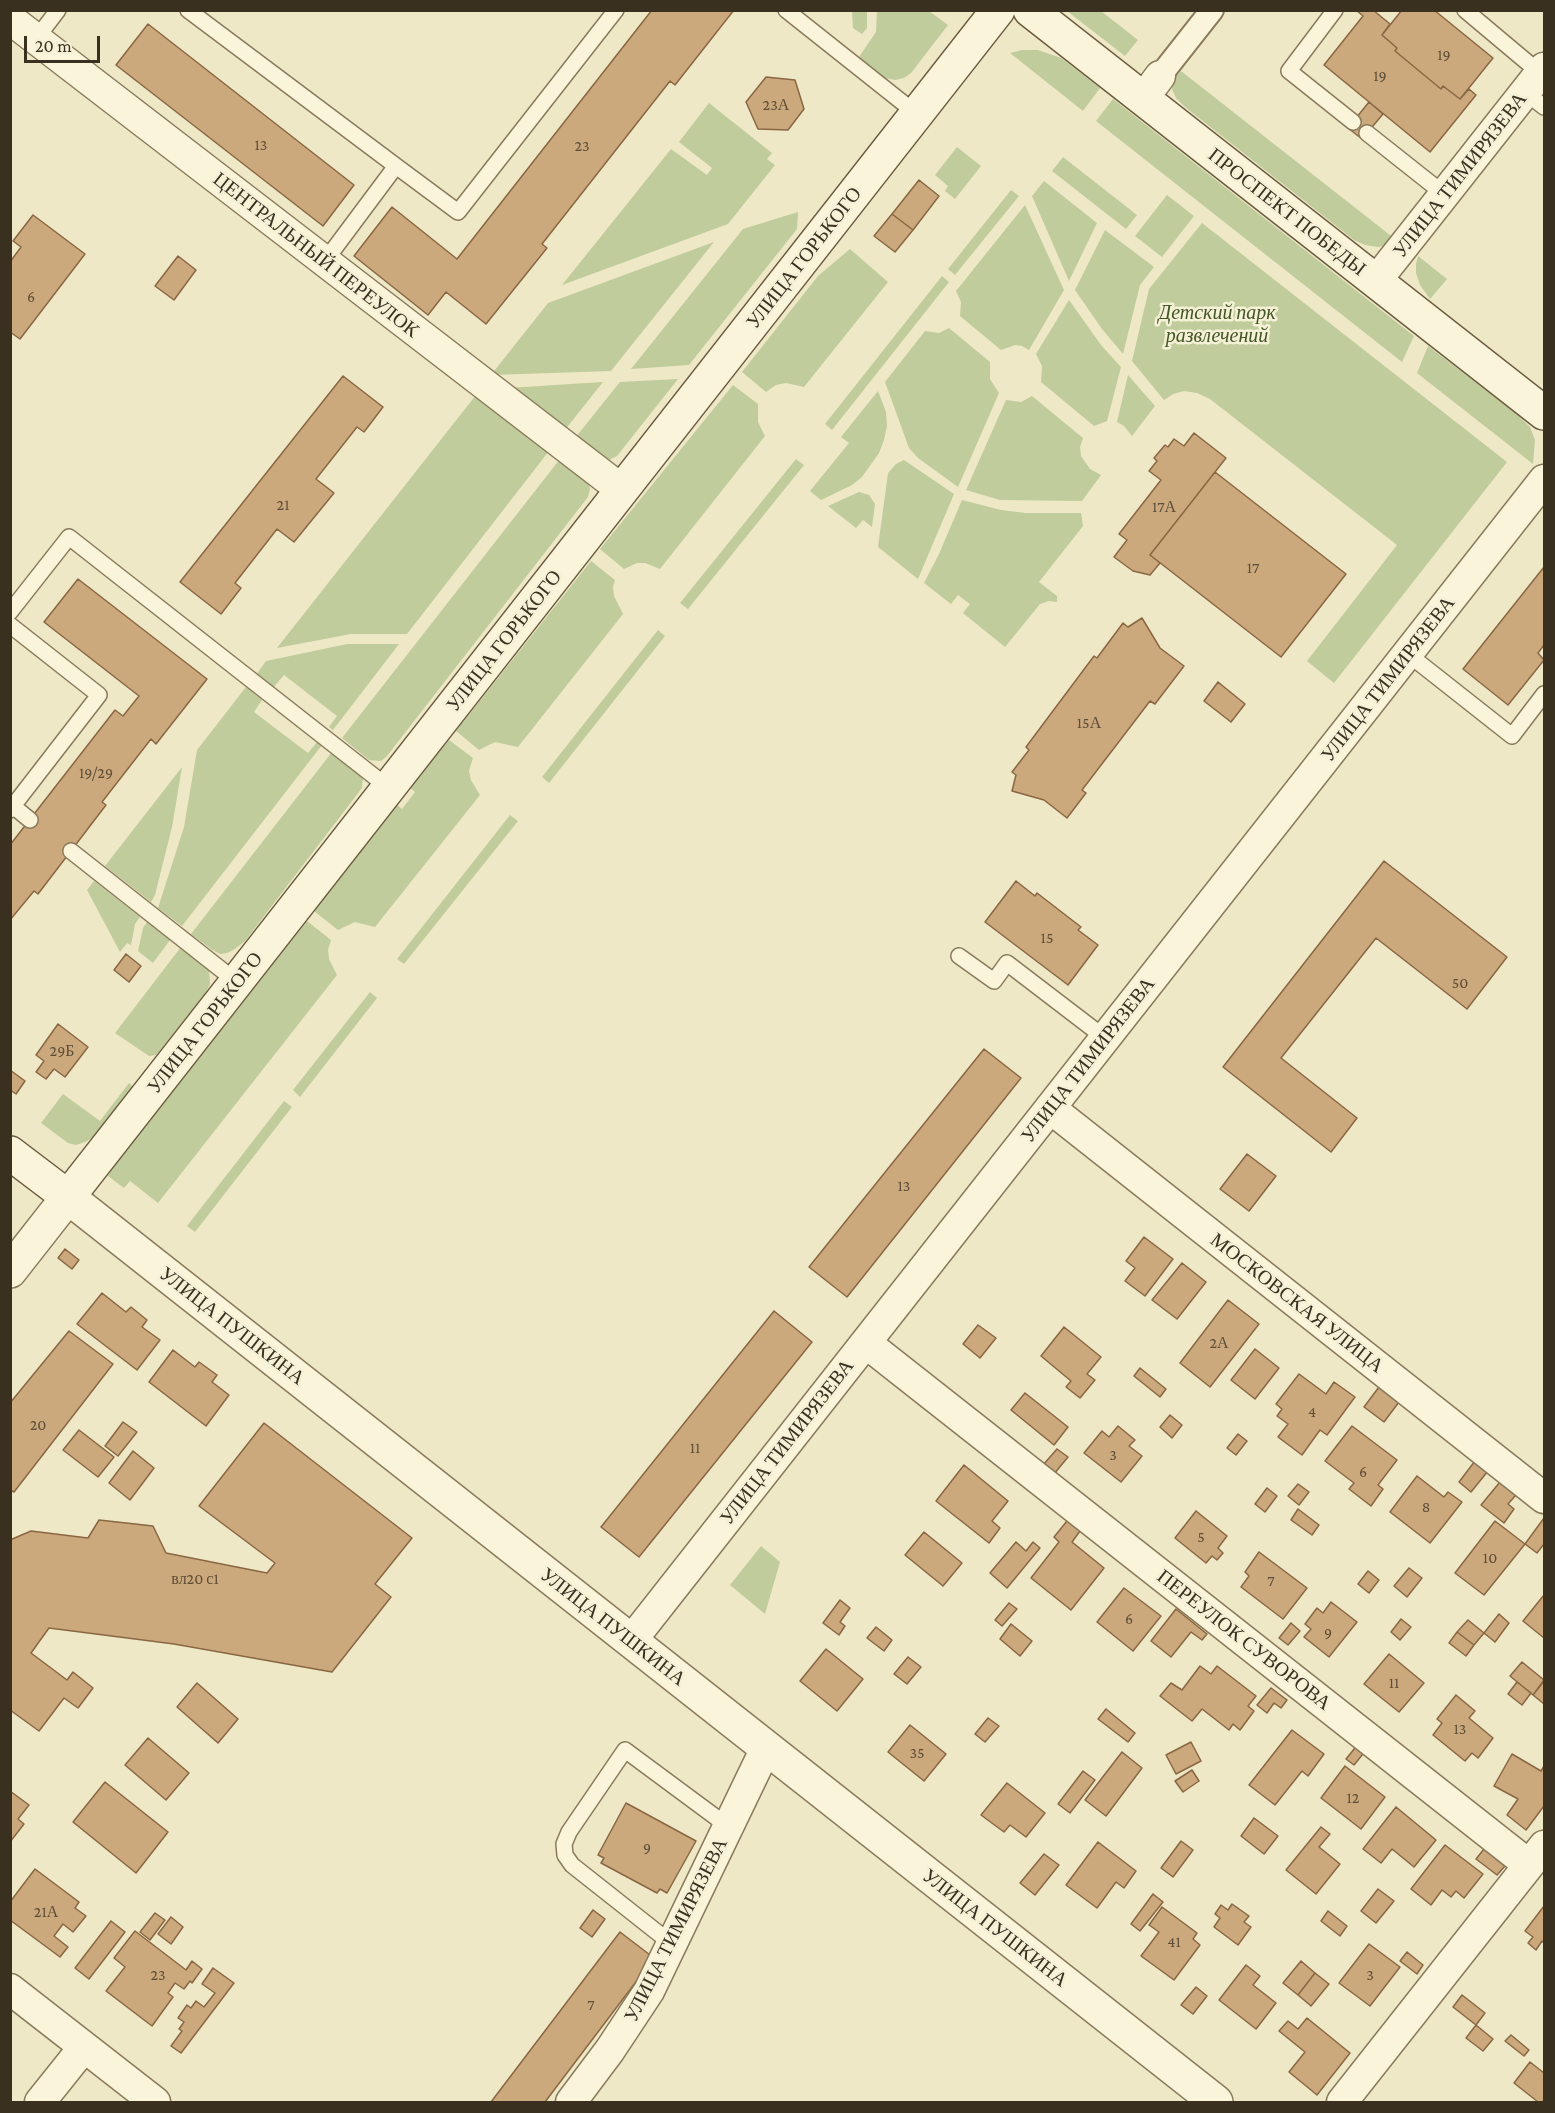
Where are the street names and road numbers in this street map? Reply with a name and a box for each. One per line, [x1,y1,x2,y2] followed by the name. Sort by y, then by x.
[1388,87,1532,263] street label: УЛИЦА ТИМИРЯЗЕВА
[1203,143,1371,281] street label: ПРОСПЕКТ ПОБЕДЫ
[208,167,424,343] street label: ЦЕНТРАЛЬНЫЙ ПЕРЕУЛОК
[741,182,867,334] street label: УЛИЦА ГОРЬКОГО
[441,565,567,717] street label: УЛИЦА ГОРЬКОГО
[1316,591,1460,767] street label: УЛИЦА ТИМИРЯЗЕВА
[142,947,268,1099] street label: УЛИЦА ГОРЬКОГО
[1016,972,1160,1148] street label: УЛИЦА ТИМИРЯЗЕВА
[1206,1228,1388,1378] street label: МОСКОВСКАЯ УЛИЦА
[154,1262,310,1390] street label: УЛИЦА ПУШКИНА
[715,1354,859,1530] street label: УЛИЦА ТИМИРЯЗЕВА
[535,1563,691,1691] street label: УЛИЦА ПУШКИНА
[1152,1565,1336,1715] street label: ПЕРЕУЛОК СУВОРОВА
[619,1834,733,2026] street label: УЛИЦА ТИМИРЯЗЕВА
[917,1864,1073,1992] street label: УЛИЦА ПУШКИНА

